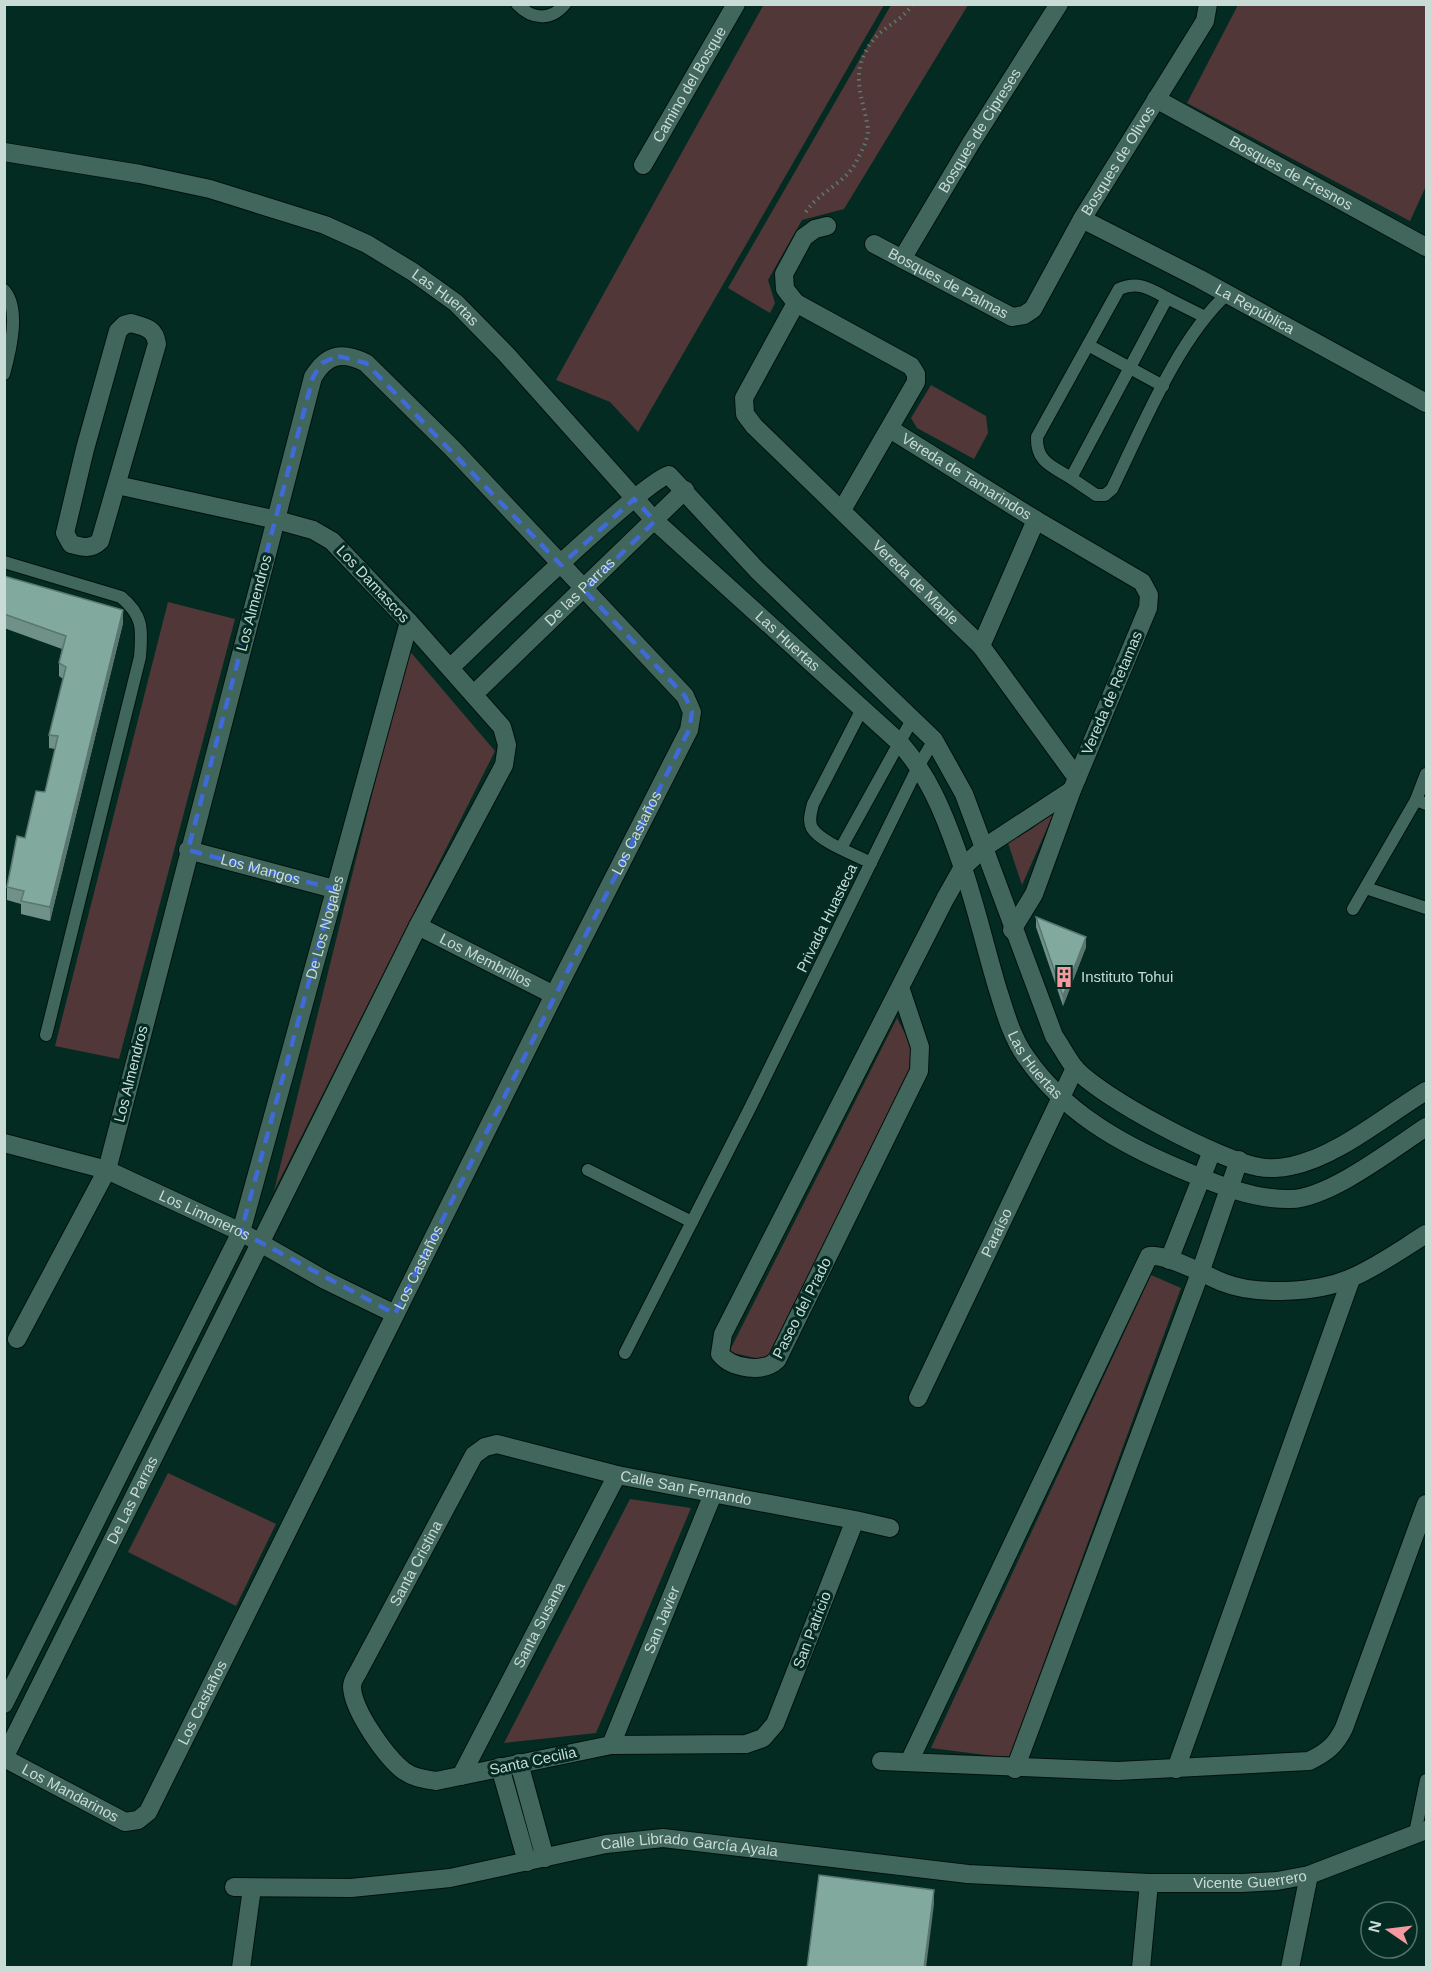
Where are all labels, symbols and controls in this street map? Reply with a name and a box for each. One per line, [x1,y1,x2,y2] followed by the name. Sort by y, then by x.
[649,23,729,145] street label: Camino del Bosque
[934,65,1024,195] street label: Bosques de Cipreses
[1077,103,1158,218] street label: Bosques de Olivos
[1227,132,1356,213] street label: Bosques de Fresnos
[886,244,1011,322] street label: Bosques de Palmas
[409,265,482,329] street label: Las Huertas
[1213,280,1298,338] street label: La República
[899,429,1035,523] street label: Vereda de Tamarindos
[869,537,962,628] street label: Vereda de Maple
[333,542,413,626] street label: Los Damascos
[232,553,275,653] street label: Los Almendros
[541,554,618,629] street label: De las Parras
[752,607,824,674] street label: Las Huertas
[1078,628,1145,757] street label: Vereda de Retamas
[608,788,664,877] street label: Los Castaños
[219,850,302,888] street label: Los Mangos
[793,860,860,975] street label: Privada Huasteca
[302,874,347,981] street label: De Los Nogales
[437,930,535,990] street label: Los Membrillos
[1052,965,1076,989] building icon: Instituto Tohui
[1081,968,1173,985] place label: Instituto Tohui
[110,1024,151,1124] street label: Los Almendros
[1005,1028,1066,1102] street label: Las Huertas
[157,1186,253,1243] street label: Los Limoneros
[977,1206,1015,1260] street label: Paraíso
[390,1222,446,1312] street label: Los Castaños
[769,1254,834,1361] street label: Paseo del Prado
[103,1453,161,1547] street label: De Las Parras
[619,1467,753,1508] street label: Calle San Fernando
[386,1517,446,1609] street label: Santa Cristina
[510,1578,568,1671] street label: Santa Susana
[640,1584,683,1656] street label: San Javier
[789,1589,834,1671] street label: San Patricio
[174,1658,230,1747] street label: Los Castaños
[488,1743,579,1778] street label: Santa Cecilia
[19,1760,122,1825] street label: Los Mandarinos
[600,1829,780,1860] street label: Calle Librado García Ayala
[1193,1867,1308,1891] street label: Vicente Guerrero
[1359,1900,1419,1960] north arrow
[1365,1919,1385,1934] text: N

